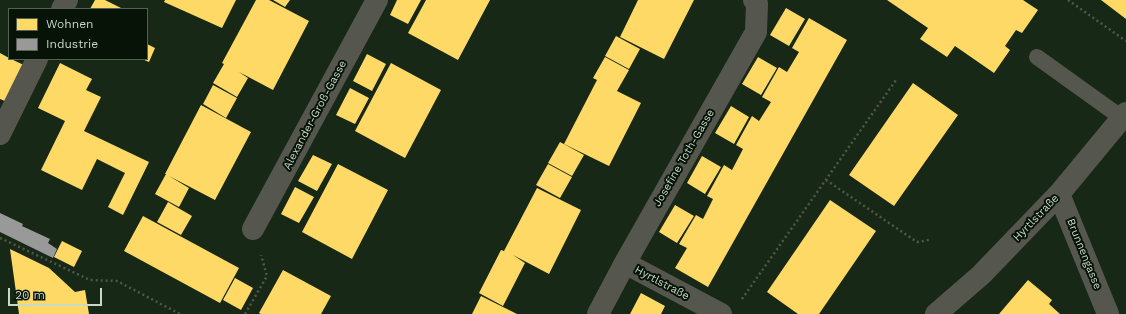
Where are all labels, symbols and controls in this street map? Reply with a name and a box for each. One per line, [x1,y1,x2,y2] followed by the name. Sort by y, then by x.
[8,8,148,60] legend
[46,17,94,31] text: Wohnen
[46,37,98,51] text: Industrie
[281,58,349,172] street label: Alexander-Groß-Gasse
[651,107,717,209] street label: Josefine Toth-Gasse
[1010,192,1062,244] street label: Hyrtlstraße
[1064,217,1104,291] street label: Brunnengasse
[632,263,692,303] street label: Hyrtlstraße
[10,280,104,306] scale bar
[15,288,45,302] text: 20 m

